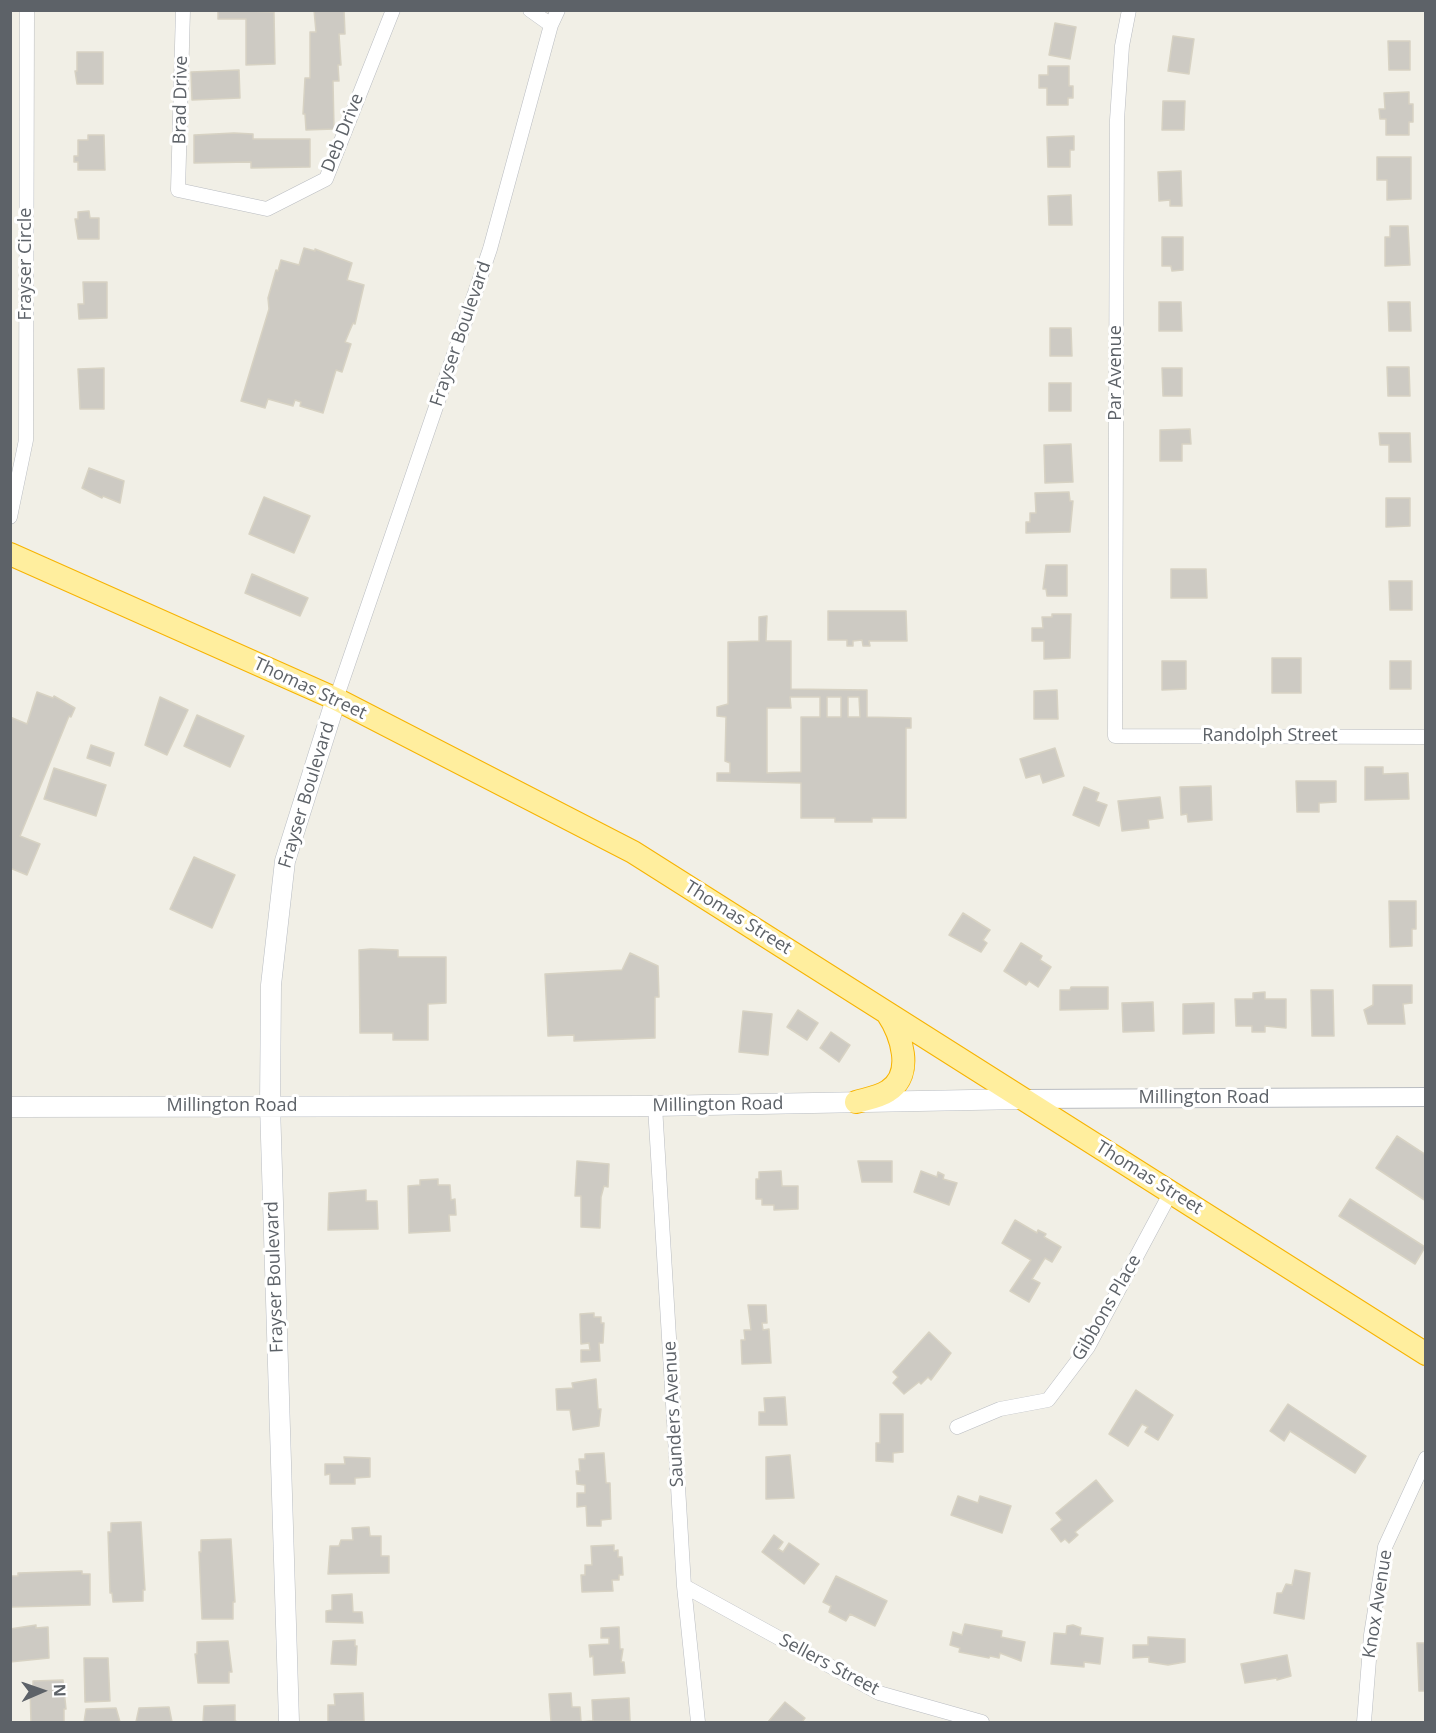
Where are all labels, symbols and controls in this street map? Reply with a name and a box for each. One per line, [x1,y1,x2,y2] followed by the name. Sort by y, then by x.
[169,55,193,145] street label: Brad Drive
[317,91,369,175] street label: Deb Drive
[15,208,37,320] street label: Frayser Circle
[426,259,496,409] street label: Frayser Boulevard
[1105,325,1127,421] street label: Par Avenue
[250,653,370,725] street label: Thomas Street
[274,719,340,871] street label: Frayser Boulevard
[1202,725,1338,747] street label: Randolph Street
[681,877,795,959] street label: Thomas Street
[1138,1087,1270,1109] street label: Millington Road
[652,1093,784,1117] street label: Millington Road
[166,1095,298,1117] street label: Millington Road
[1092,1137,1206,1219] street label: Thomas Street
[262,1201,288,1353] street label: Frayser Boulevard
[1068,1251,1146,1365] street label: Gibbons Place
[659,1340,689,1488] street label: Saunders Avenue
[1359,1548,1397,1660] street label: Knox Avenue
[775,1630,883,1700] street label: Sellers Street
[12,1661,72,1721] north arrow
[49,1683,71,1697] text: N

